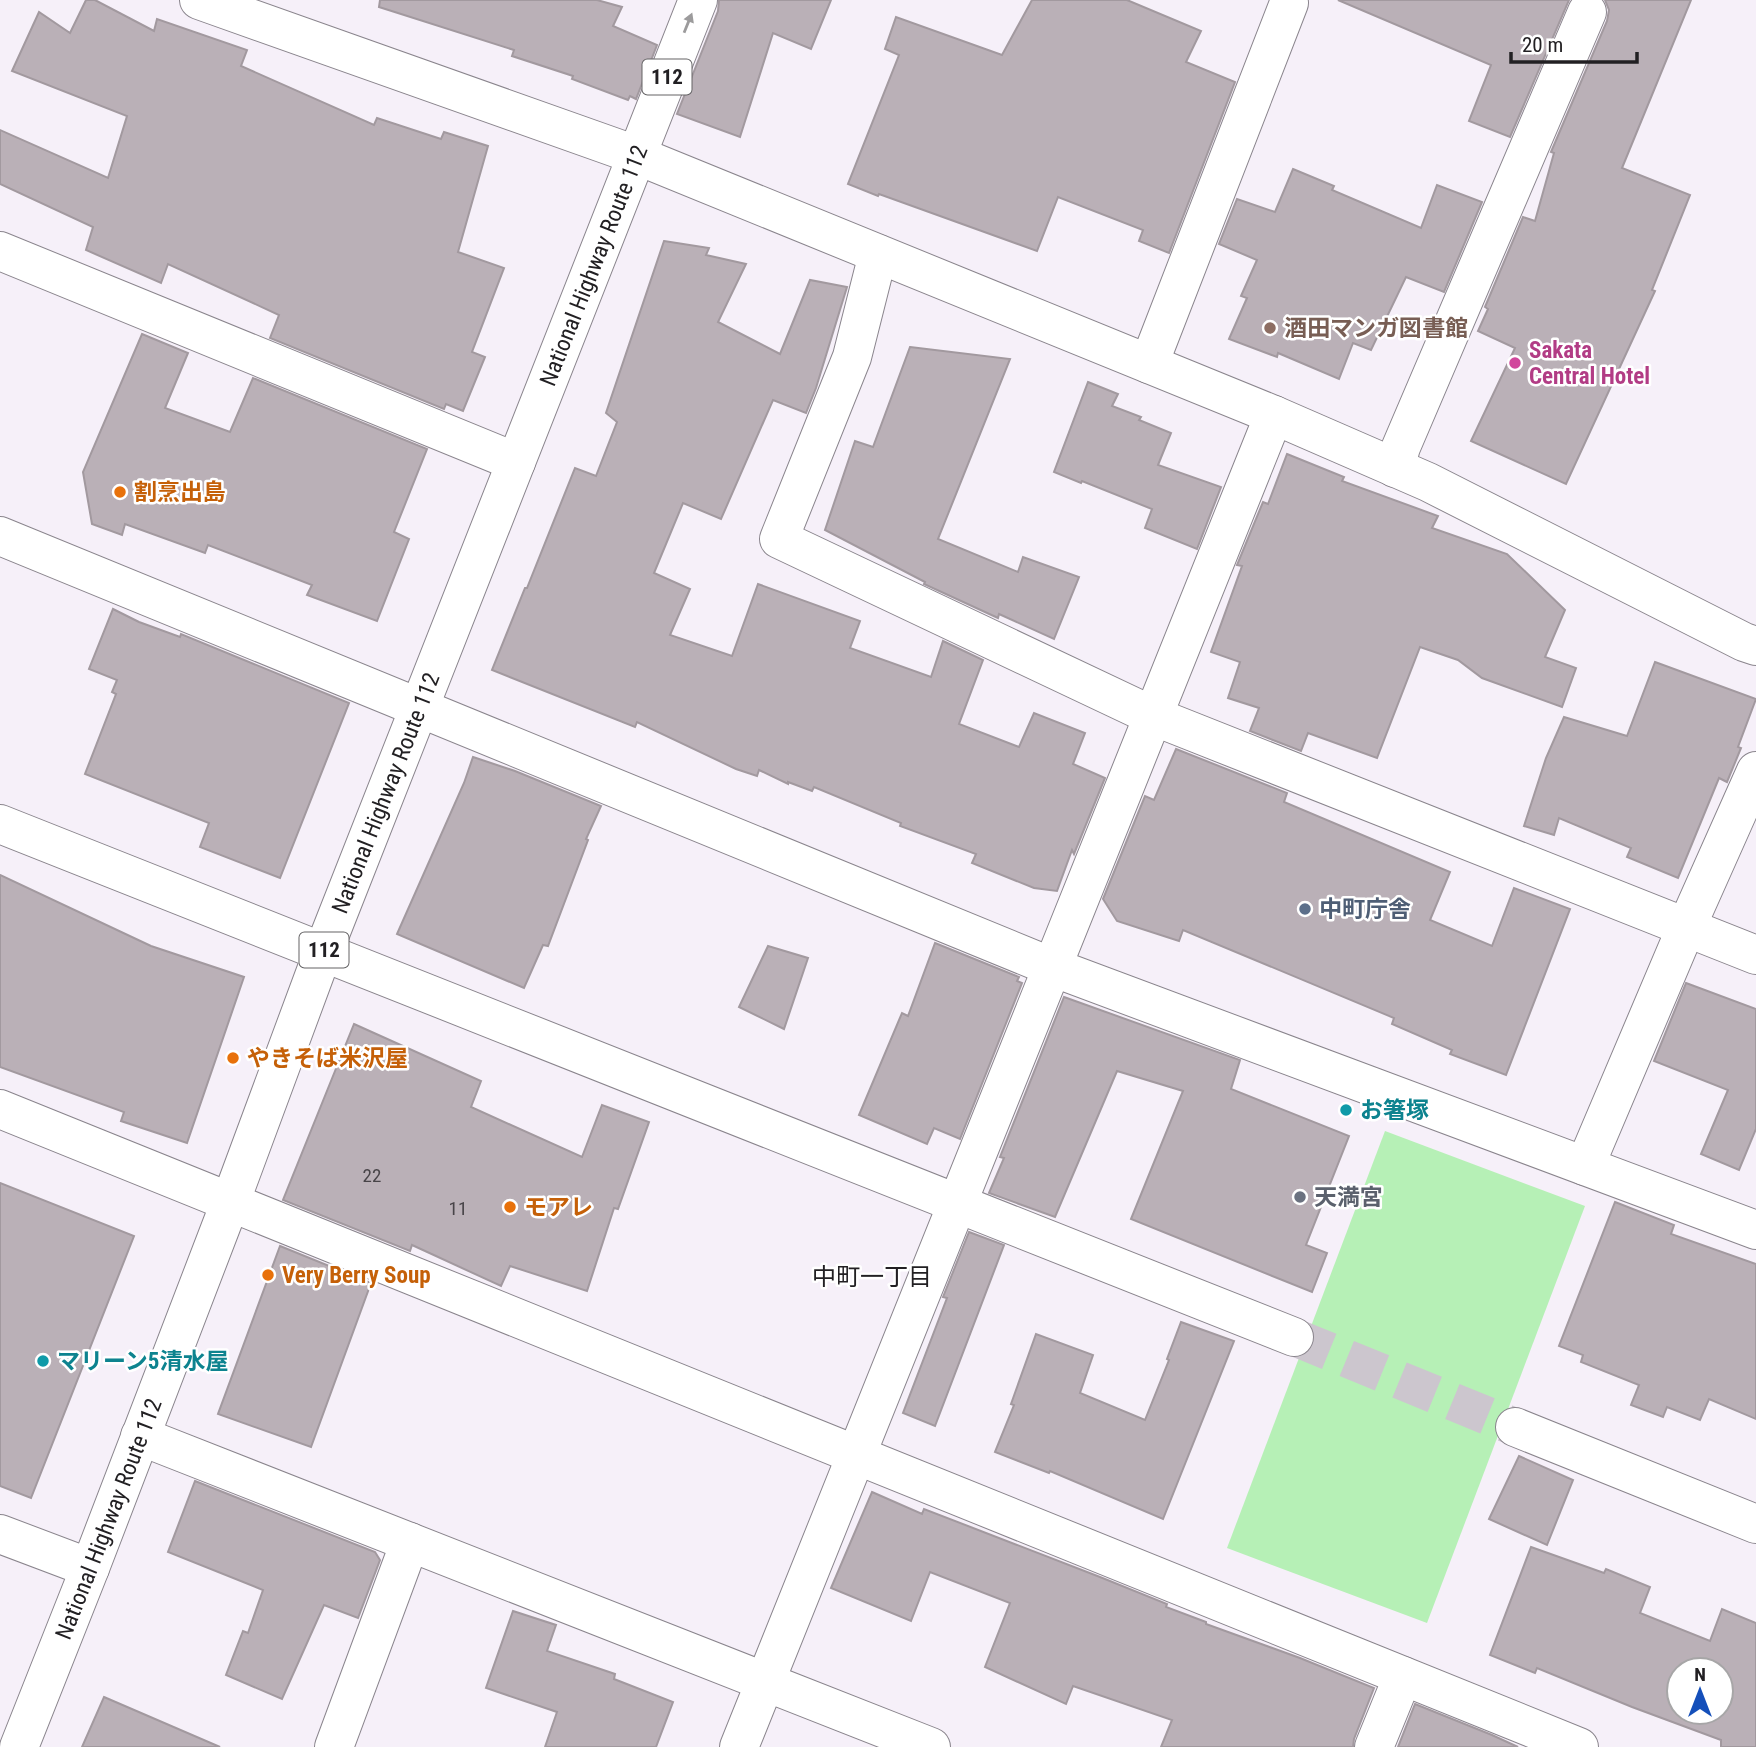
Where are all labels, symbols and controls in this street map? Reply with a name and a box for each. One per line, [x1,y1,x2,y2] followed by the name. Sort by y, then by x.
[683,13,694,34] one-way arrow
[1511,21,1637,65] scale bar
[1522,33,1563,57] text: 20 m
[642,60,692,94] road number: 112
[534,142,653,390] street label: National Highway Route 112
[1284,315,1468,342] place label: 酒田マンガ図書館
[1262,320,1278,336] marker: 酒田マンガ図書館
[1529,337,1650,390] place label: Sakata Central Hotel
[1507,355,1523,371] marker: Sakata Central Hotel
[134,479,226,506] place label: 割烹出島
[112,484,128,500] marker: 割烹出島
[327,669,446,917] street label: National Highway Route 112
[1319,896,1411,923] place label: 中町庁舎
[1297,901,1313,917] marker: 中町庁舎
[300,932,348,968] road number: 112
[247,1045,408,1072] place label: やきそば米沢屋
[225,1050,241,1066] marker: やきそば米沢屋
[1360,1097,1429,1124] place label: お箸塚
[1338,1102,1354,1118] marker: お箸塚
[363,1164,381,1187] house number: 22
[1314,1184,1383,1211] place label: 天満宮
[1292,1189,1308,1205] marker: 天満宮
[524,1194,593,1221] place label: モアレ
[449,1197,467,1220] house number: 11
[502,1199,518,1215] marker: モアレ
[282,1262,431,1289] place label: Very Berry Soup
[812,1263,932,1291] district label: 中町一丁目
[260,1267,276,1283] marker: Very Berry Soup
[57,1348,228,1375] place label: マリーン5清水屋
[35,1353,51,1369] marker: マリーン5清水屋
[50,1395,168,1643] street label: National Highway Route 112
[1665,1656,1735,1726] north arrow
[1694,1663,1706,1686] text: N

